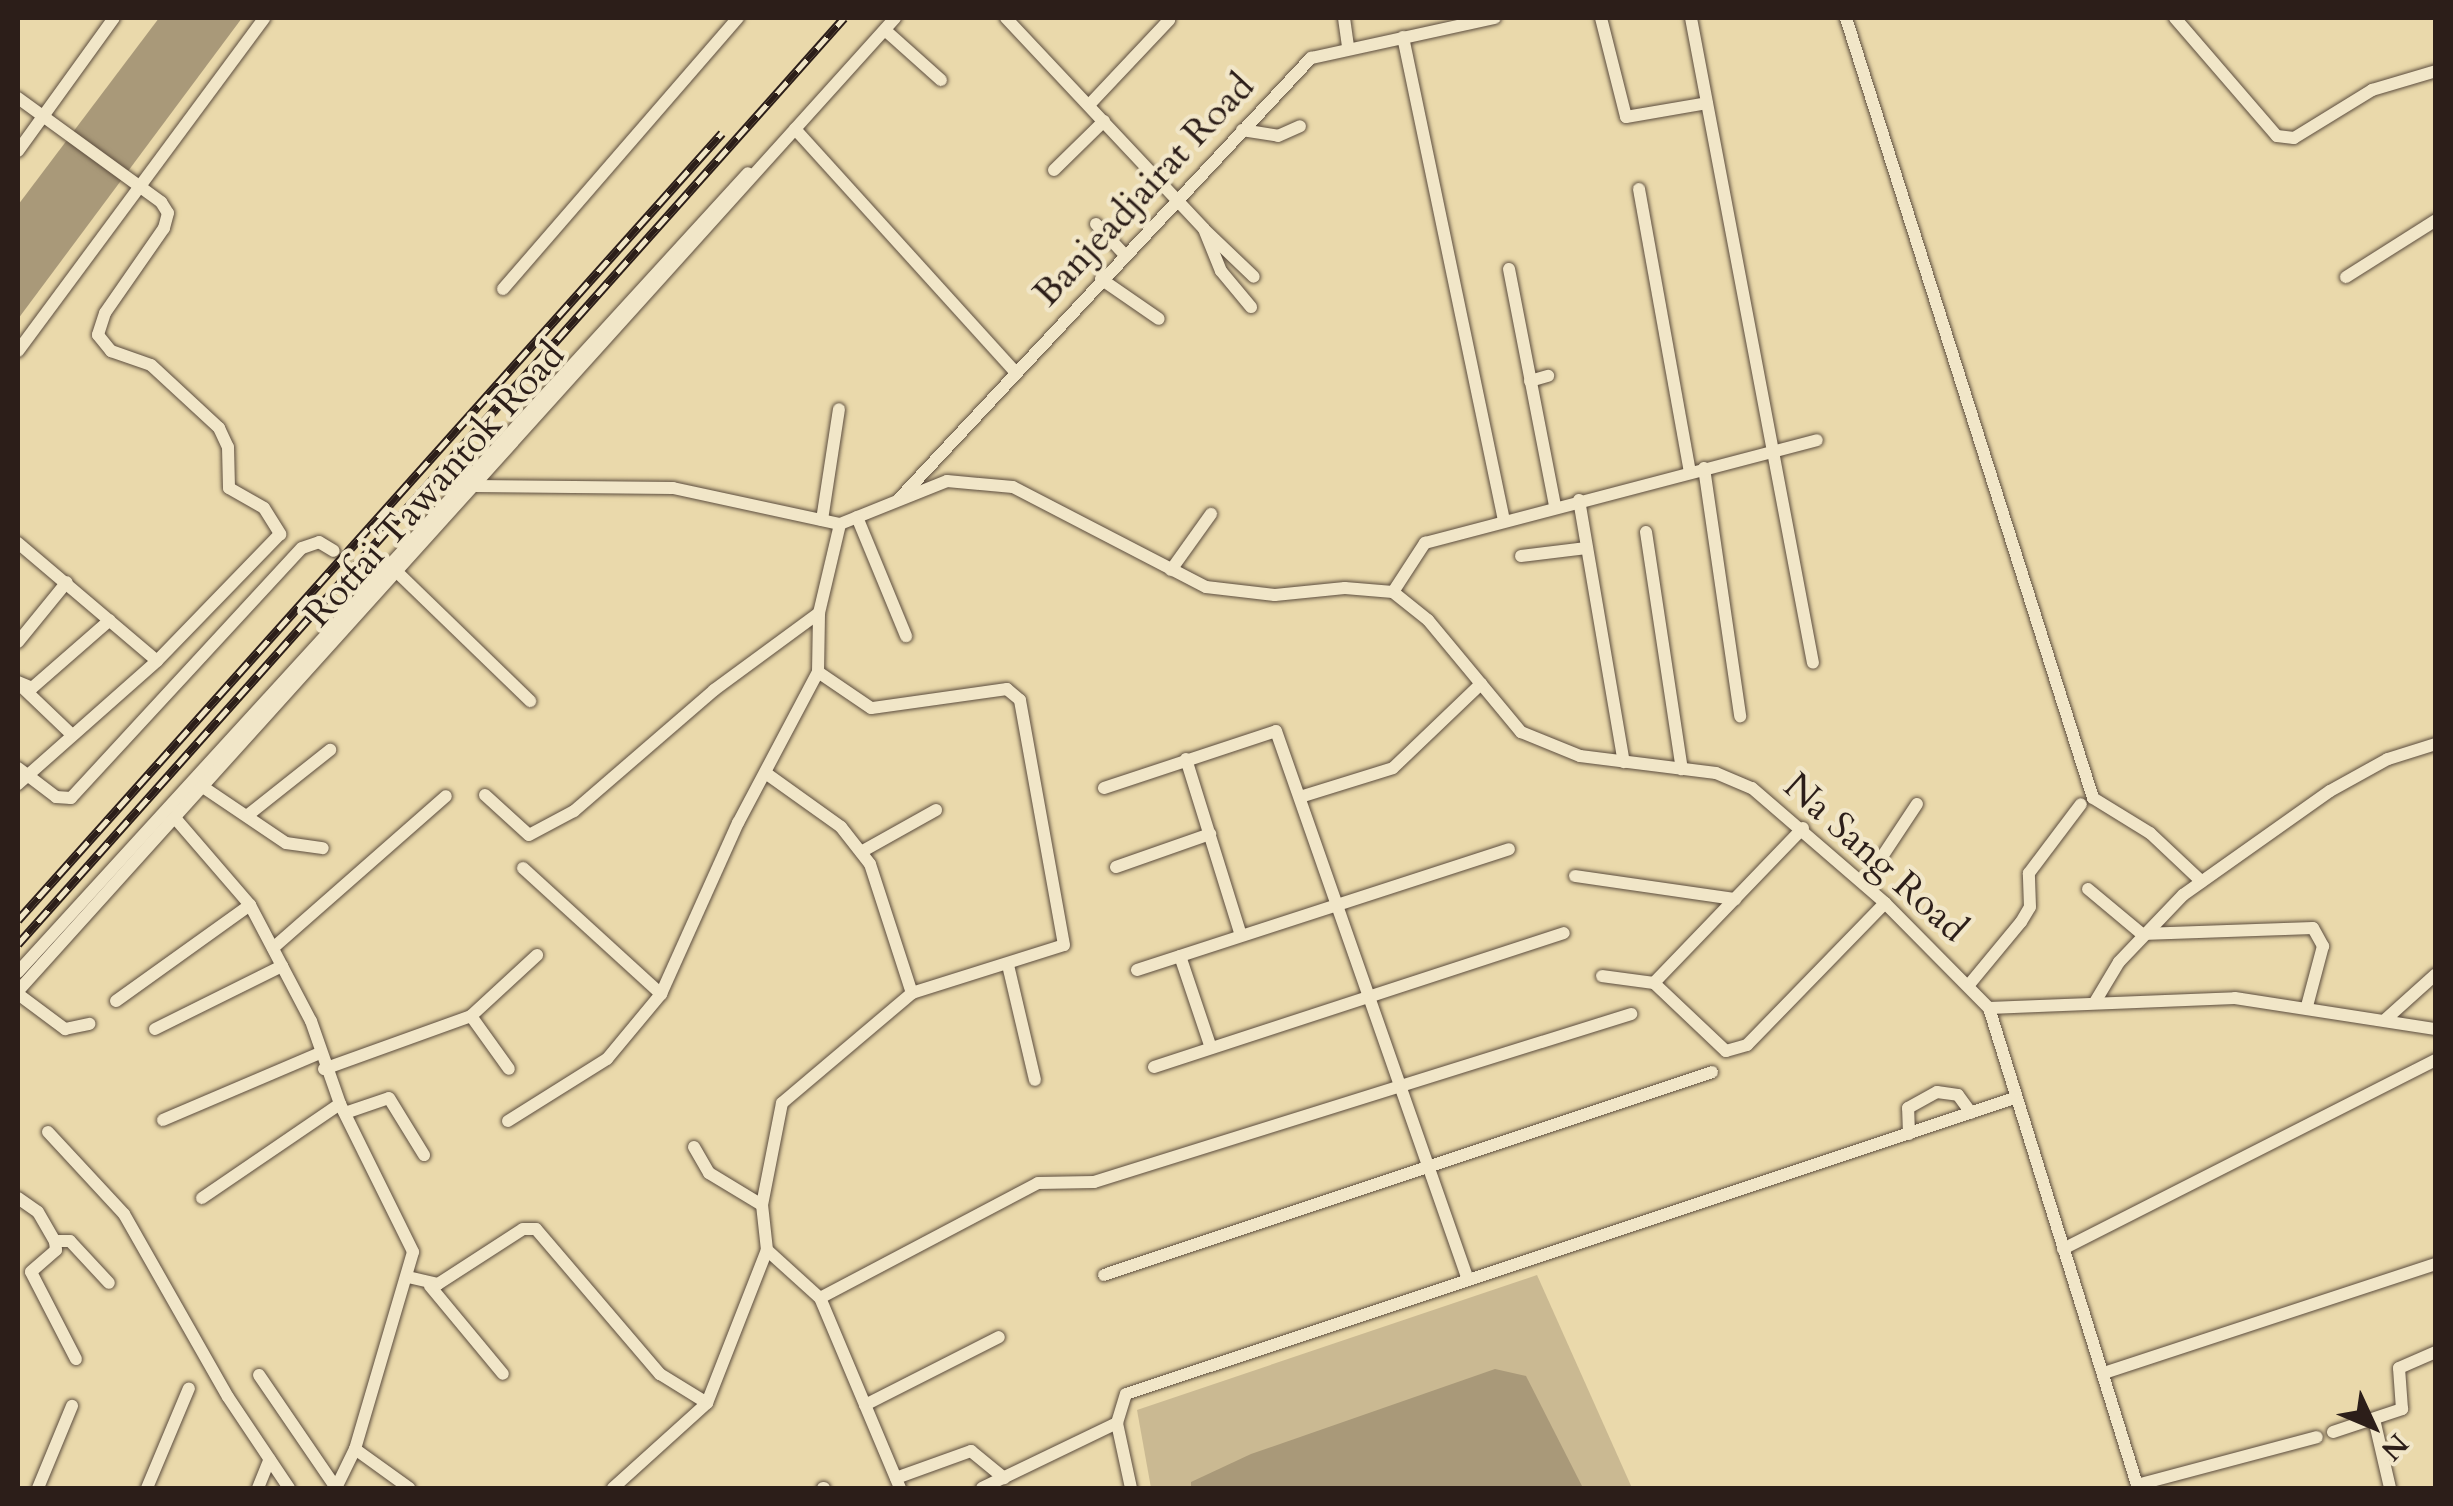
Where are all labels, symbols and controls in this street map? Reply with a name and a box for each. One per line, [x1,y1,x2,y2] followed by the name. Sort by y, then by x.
[1024,64,1264,316] street label: Banjeadjairat Road
[295,333,575,637] street label: Rotfai Tawantok Road
[1774,764,1976,952] street label: Na Sang Road
[2323,1376,2423,1476] north arrow
[2372,1425,2417,1469] text: N

